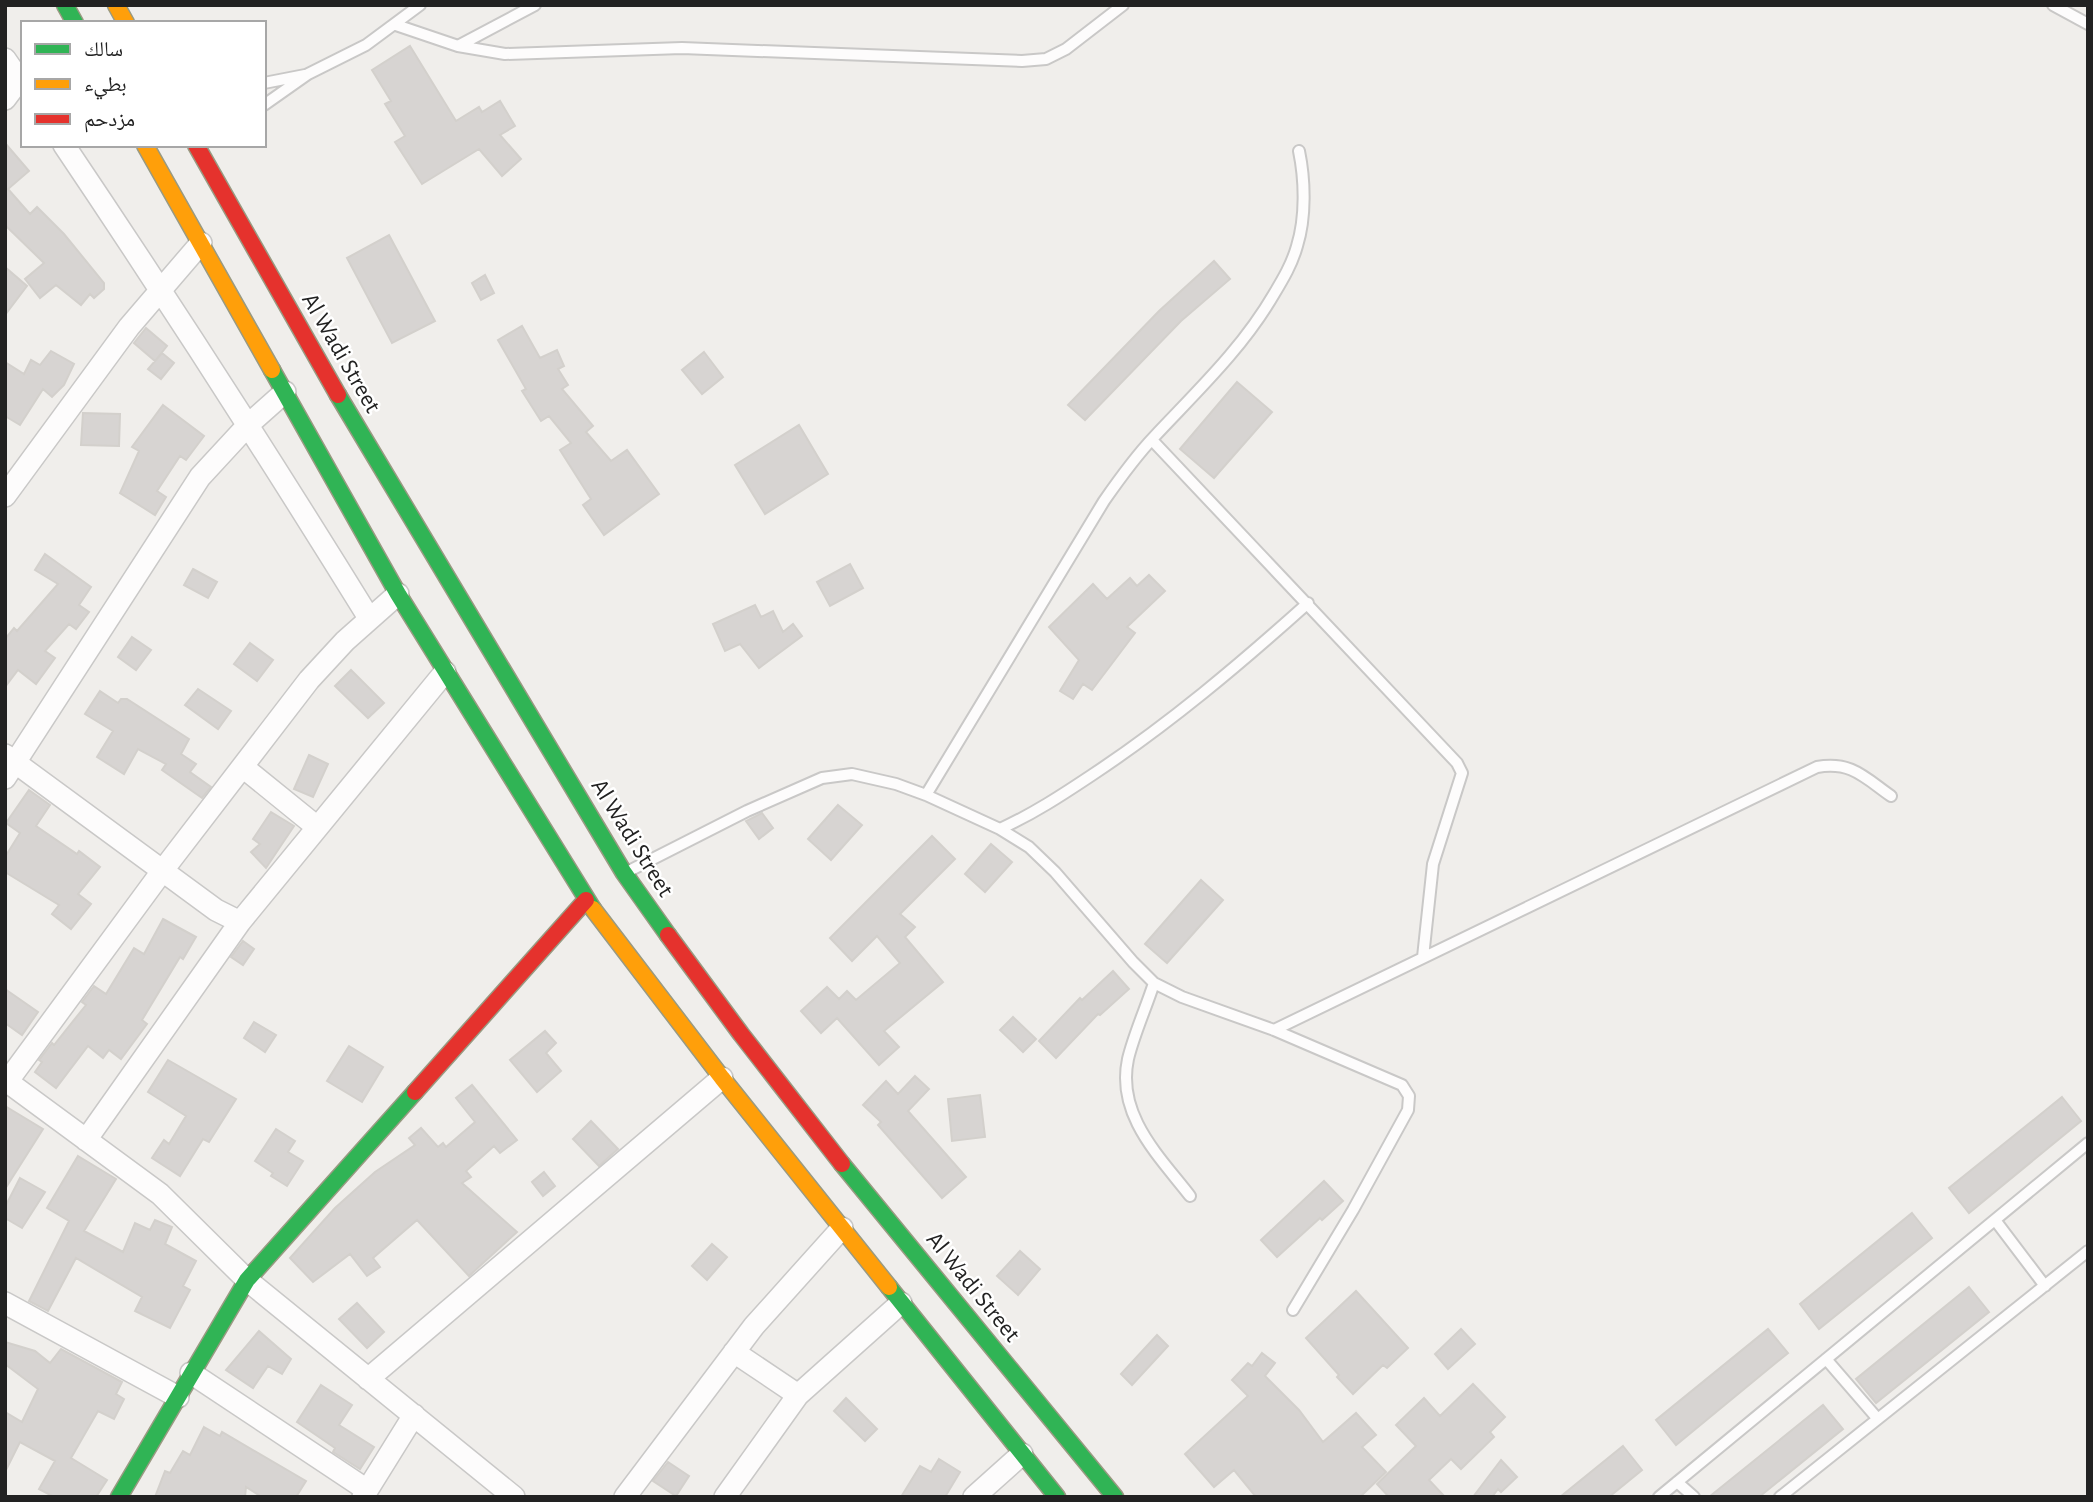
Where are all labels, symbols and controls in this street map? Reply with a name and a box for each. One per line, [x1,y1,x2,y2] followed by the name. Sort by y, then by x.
[21,21,266,147] legend
[84,39,123,60] text: سالك
[84,74,127,100] text: بطيء
[84,109,135,133] text: مزدحم
[297,289,385,417] street label: Al Wadi Street
[586,775,678,901] street label: Al Wadi Street
[922,1228,1025,1347] street label: Al Wadi Street

